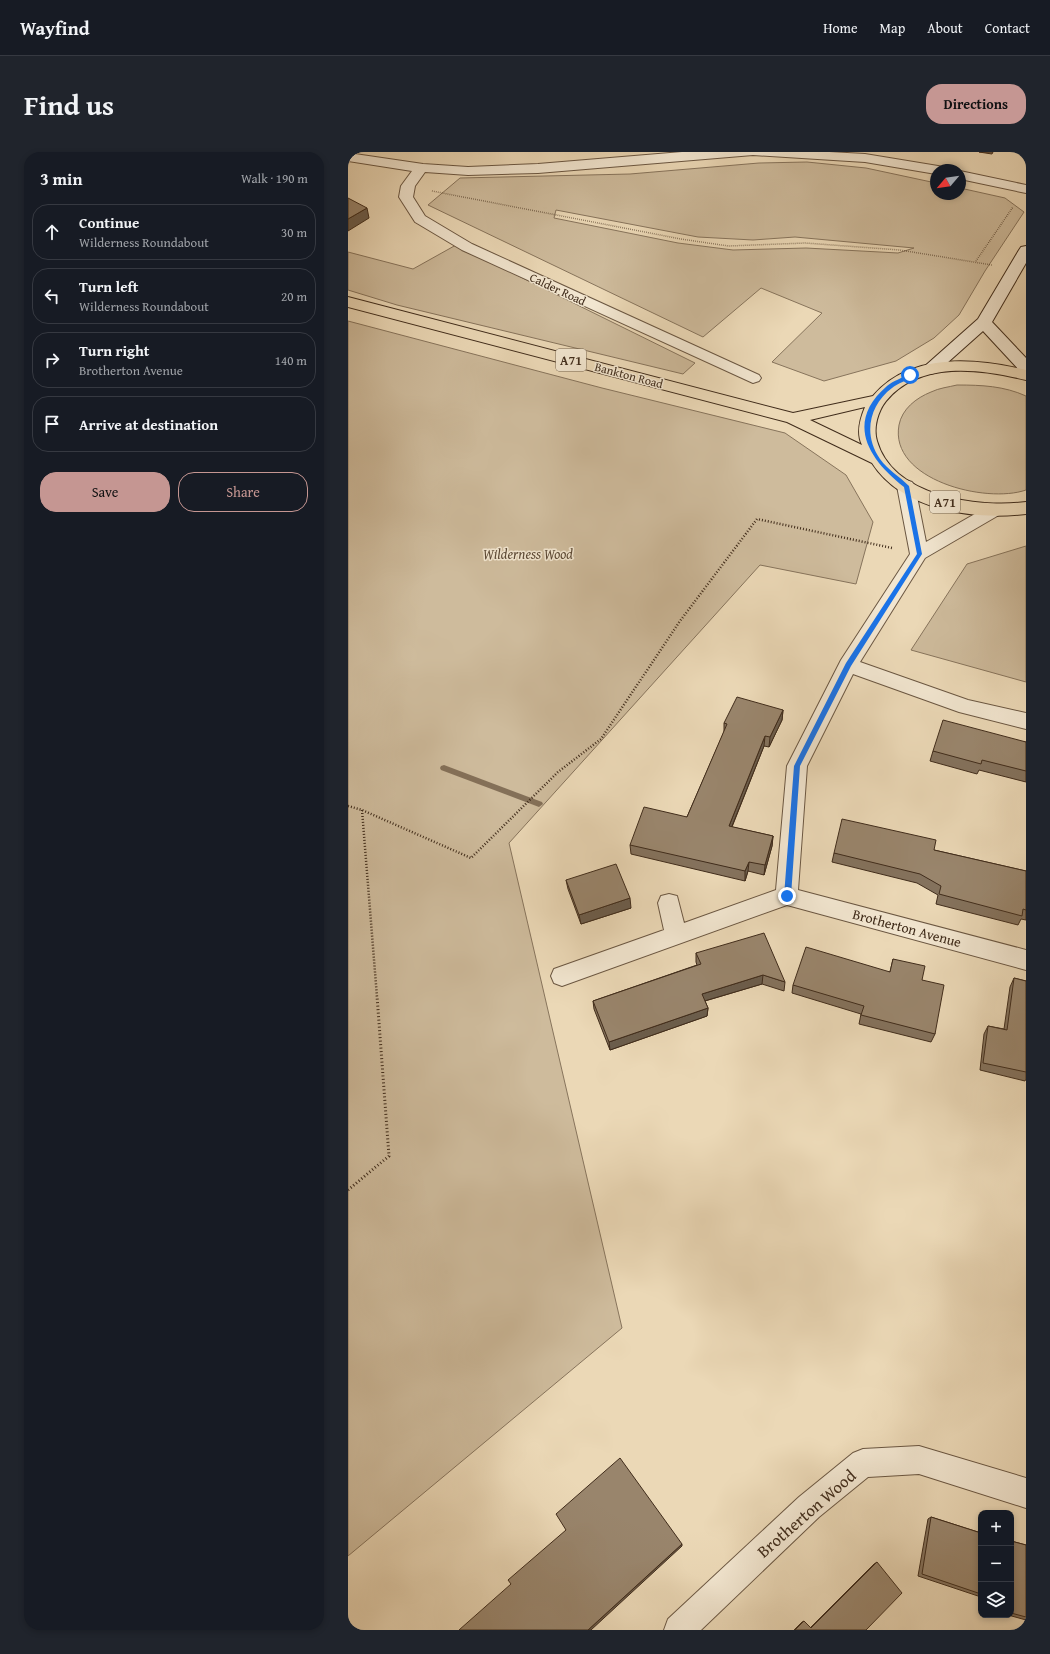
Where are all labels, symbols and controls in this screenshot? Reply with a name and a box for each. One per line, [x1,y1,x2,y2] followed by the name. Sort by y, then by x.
[20,14,90,42] text: Wayfind
[823,18,858,38] text: Home
[880,18,905,38] text: Map
[927,18,963,38] text: About
[985,18,1030,38] text: Contact
[24,84,114,125] text: Find us
[926,84,1026,124] button: Directions
[930,164,966,200] north arrow
[40,166,82,191] text: 3 min
[241,169,308,188] text: Walk · 190 m
[79,212,140,233] text: Continue
[41,221,63,243] icon: ahead
[281,223,307,242] text: 30 m
[79,233,209,252] text: Wilderness Roundabout
[527,269,589,310] street label: Calder Road
[79,276,138,297] text: Turn left
[41,285,63,307] icon: left
[281,287,307,306] text: 20 m
[79,297,209,316] text: Wilderness Roundabout
[79,340,150,361] text: Turn right
[41,349,63,371] icon: right
[556,349,586,371] road number: A71
[275,351,307,370] text: 140 m
[593,358,666,392] street label: Bankton Road
[79,361,183,380] text: Brotherton Avenue
[901,366,919,384] route start
[41,413,63,435] icon: arrive
[79,414,218,435] text: Arrive at destination
[40,472,170,512] button: Save
[178,472,308,512] button: Share
[930,491,960,513] road number: A71
[483,544,573,564] park label: Wilderness Wood
[778,887,796,905] route end
[850,904,964,952] street label: Brotherton Avenue
[751,1463,861,1563] street label: Brotherton Wood
[978,1510,1014,1618] map controls
[978,1510,1014,1546] button: +
[978,1546,1014,1582] button: −
[978,1582,1014,1618] button: layers

